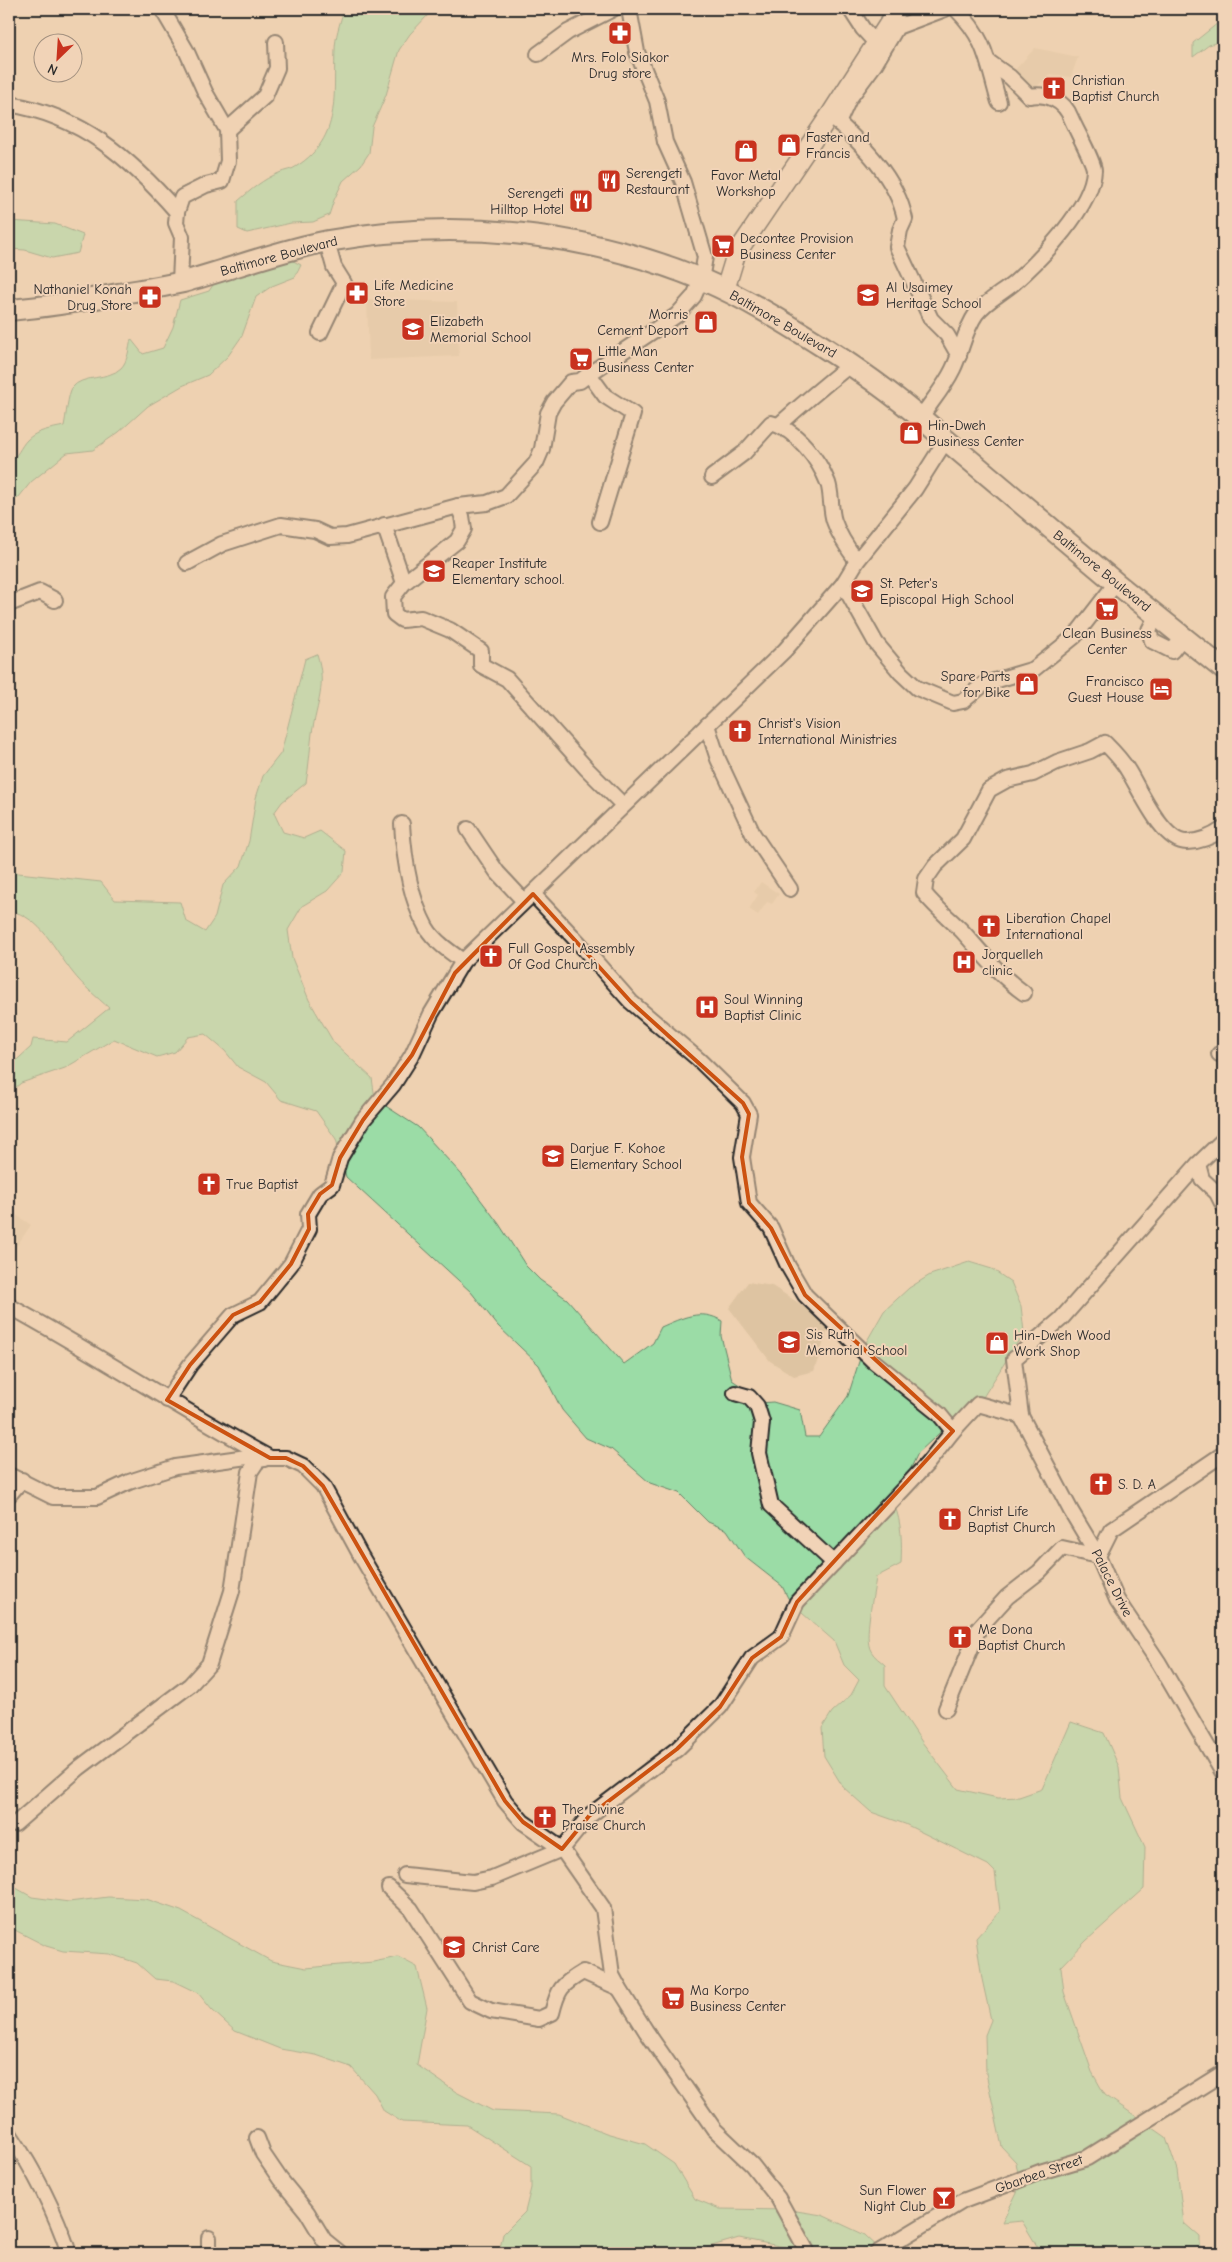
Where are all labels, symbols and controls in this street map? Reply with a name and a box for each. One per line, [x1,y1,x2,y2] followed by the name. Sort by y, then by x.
[607,20,633,46] pharmacy icon: Mrs. Folo Siakor Drug store
[32,32,82,82] north arrow
[571,49,669,82] place label: Mrs. Folo Siakor Drug store
[45,60,60,79] text: N
[1072,72,1160,105] place label: Christian Baptist Church
[1041,75,1067,101] church icon: Christian Baptist Church
[806,129,870,162] place label: Faster and Francis
[776,132,802,158] shop icon: Faster and Francis
[733,138,759,164] shop icon: Favor Metal Workshop
[626,165,690,198] place label: Serengeti Restaurant
[711,167,781,200] place label: Favor Metal Workshop
[596,168,622,194] restaurant icon: Serengeti Restaurant
[490,185,564,218] place label: Serengeti Hilltop Hotel
[568,188,594,214] restaurant icon: Serengeti Hilltop Hotel
[740,230,854,263] place label: Decontee Provision Business Center
[218,232,340,280] street label: Baltimore Boulevard
[710,233,736,259] supermarket icon: Decontee Provision Business Center
[374,277,454,310] place label: Life Medicine Store
[886,279,982,312] place label: Al Usaimey Heritage School
[344,280,370,306] pharmacy icon: Life Medicine Store
[33,281,132,314] place label: Nathaniel Konah Drug Store
[855,282,881,308] school or university icon: Al Usaimey Heritage School
[137,284,163,310] pharmacy icon: Nathaniel Konah Drug Store
[726,286,840,362] street label: Baltimore Boulevard
[597,306,689,339] place label: Morris Cement Deport
[693,309,719,335] shop icon: Morris Cement Deport
[430,313,531,346] place label: Elizabeth Memorial School
[400,316,426,342] school or university icon: Elizabeth Memorial School
[598,343,694,376] place label: Little Man Business Center
[568,346,594,372] supermarket icon: Little Man Business Center
[928,417,1024,450] place label: Hin-Dweh Business Center
[898,420,924,446] shop icon: Hin-Dweh Business Center
[1050,526,1154,616] street label: Baltimore Boulevard
[452,555,564,588] place label: Reaper Institute Elementary school.
[421,558,447,584] school or university icon: Reaper Institute Elementary school.
[880,575,1014,608] place label: St. Peter's Episcopal High School
[849,578,875,604] school or university icon: St. Peter's Episcopal High School
[1094,596,1120,622] supermarket icon: Clean Business Center
[1062,625,1152,658] place label: Clean Business Center
[941,668,1010,701] place label: Spare Parts for Bike
[1014,671,1040,697] shop icon: Spare Parts for Bike
[1068,673,1144,706] place label: Francisco Guest House
[1148,676,1174,702] hotel icon: Francisco Guest House
[758,715,897,748] place label: Christ's Vision International Ministries
[727,718,753,744] church icon: Christ's Vision International Ministries
[1006,910,1111,943] place label: Liberation Chapel International
[976,913,1002,939] church icon: Liberation Chapel International
[508,940,635,973] place label: Full Gospel Assembly Of God Church
[478,943,504,969] church icon: Full Gospel Assembly Of God Church
[982,946,1043,979] place label: Jorquelleh clinic
[951,949,977,975] hospital icon: Jorquelleh clinic
[724,991,803,1024] place label: Soul Winning Baptist Clinic
[694,994,720,1020] hospital icon: Soul Winning Baptist Clinic
[570,1140,682,1173] place label: Darjue F. Kohoe Elementary School
[540,1143,566,1169] school or university icon: Darjue F. Kohoe Elementary School
[196,1171,222,1197] church icon: True Baptist
[226,1176,299,1193] place label: True Baptist
[806,1326,907,1359] place label: Sis Ruth Memorial School
[1014,1327,1111,1360] place label: Hin-Dweh Wood Work Shop
[776,1329,802,1355] school or university icon: Sis Ruth Memorial School
[984,1330,1010,1356] shop icon: Hin-Dweh Wood Work Shop
[1088,1471,1114,1497] church icon: S. D. A
[1118,1476,1156,1493] place label: S. D. A
[968,1503,1056,1536] place label: Christ Life Baptist Church
[937,1506,963,1532] church icon: Christ Life Baptist Church
[1088,1546,1136,1620] street label: Palace Drive
[978,1621,1066,1654] place label: Me Dona Baptist Church
[947,1624,973,1650] church icon: Me Dona Baptist Church
[562,1801,646,1834] place label: The Divine Praise Church
[532,1804,558,1830] church icon: The Divine Praise Church
[441,1934,467,1960] school or university icon: Christ Care
[472,1939,539,1956] place label: Christ Care
[690,1982,786,2015] place label: Ma Korpo Business Center
[660,1985,686,2011] supermarket icon: Ma Korpo Business Center
[993,2151,1086,2197] street label: Gbarbea Street
[860,2182,926,2215] place label: Sun Flower Night Club
[931,2185,957,2211] bar icon: Sun Flower Night Club

